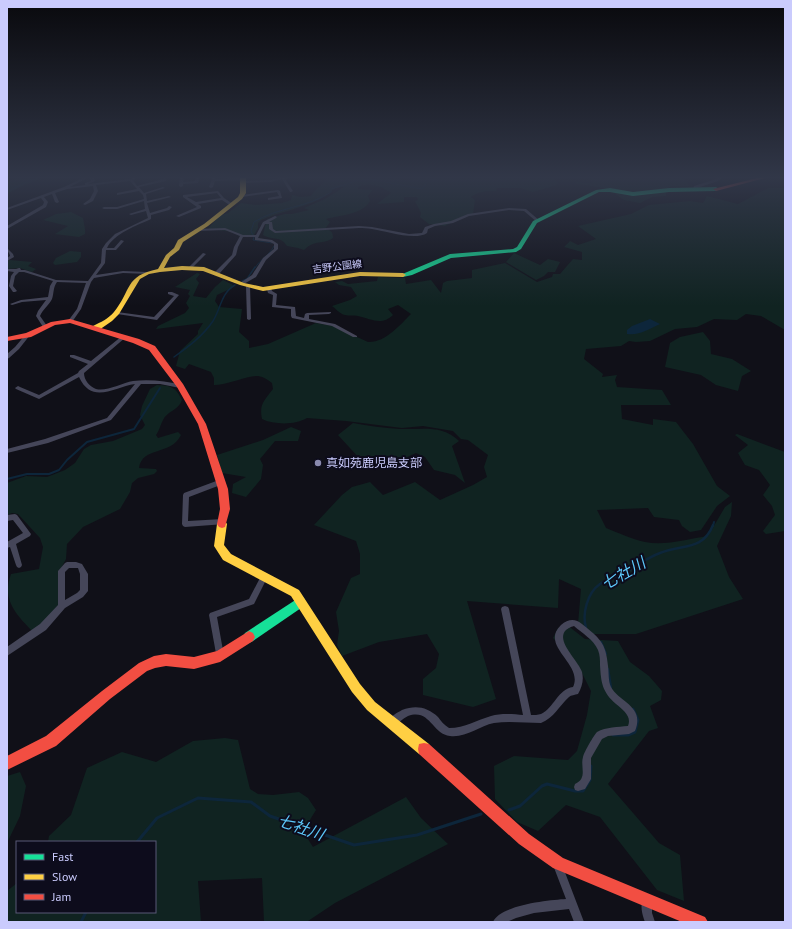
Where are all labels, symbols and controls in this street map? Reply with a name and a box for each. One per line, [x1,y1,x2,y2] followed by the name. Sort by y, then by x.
[311,257,363,276] street label: 吉野公園線
[326,455,422,470] place label: 真如苑鹿児島支部
[313,458,323,468] marker: 真如苑鹿児島支部
[597,551,651,594] water label: 七社川
[275,810,329,845] water label: 七社川
[16,841,156,913] legend
[52,849,73,864] text: Fast
[52,869,77,884] text: Slow
[51,889,71,904] text: Jam

